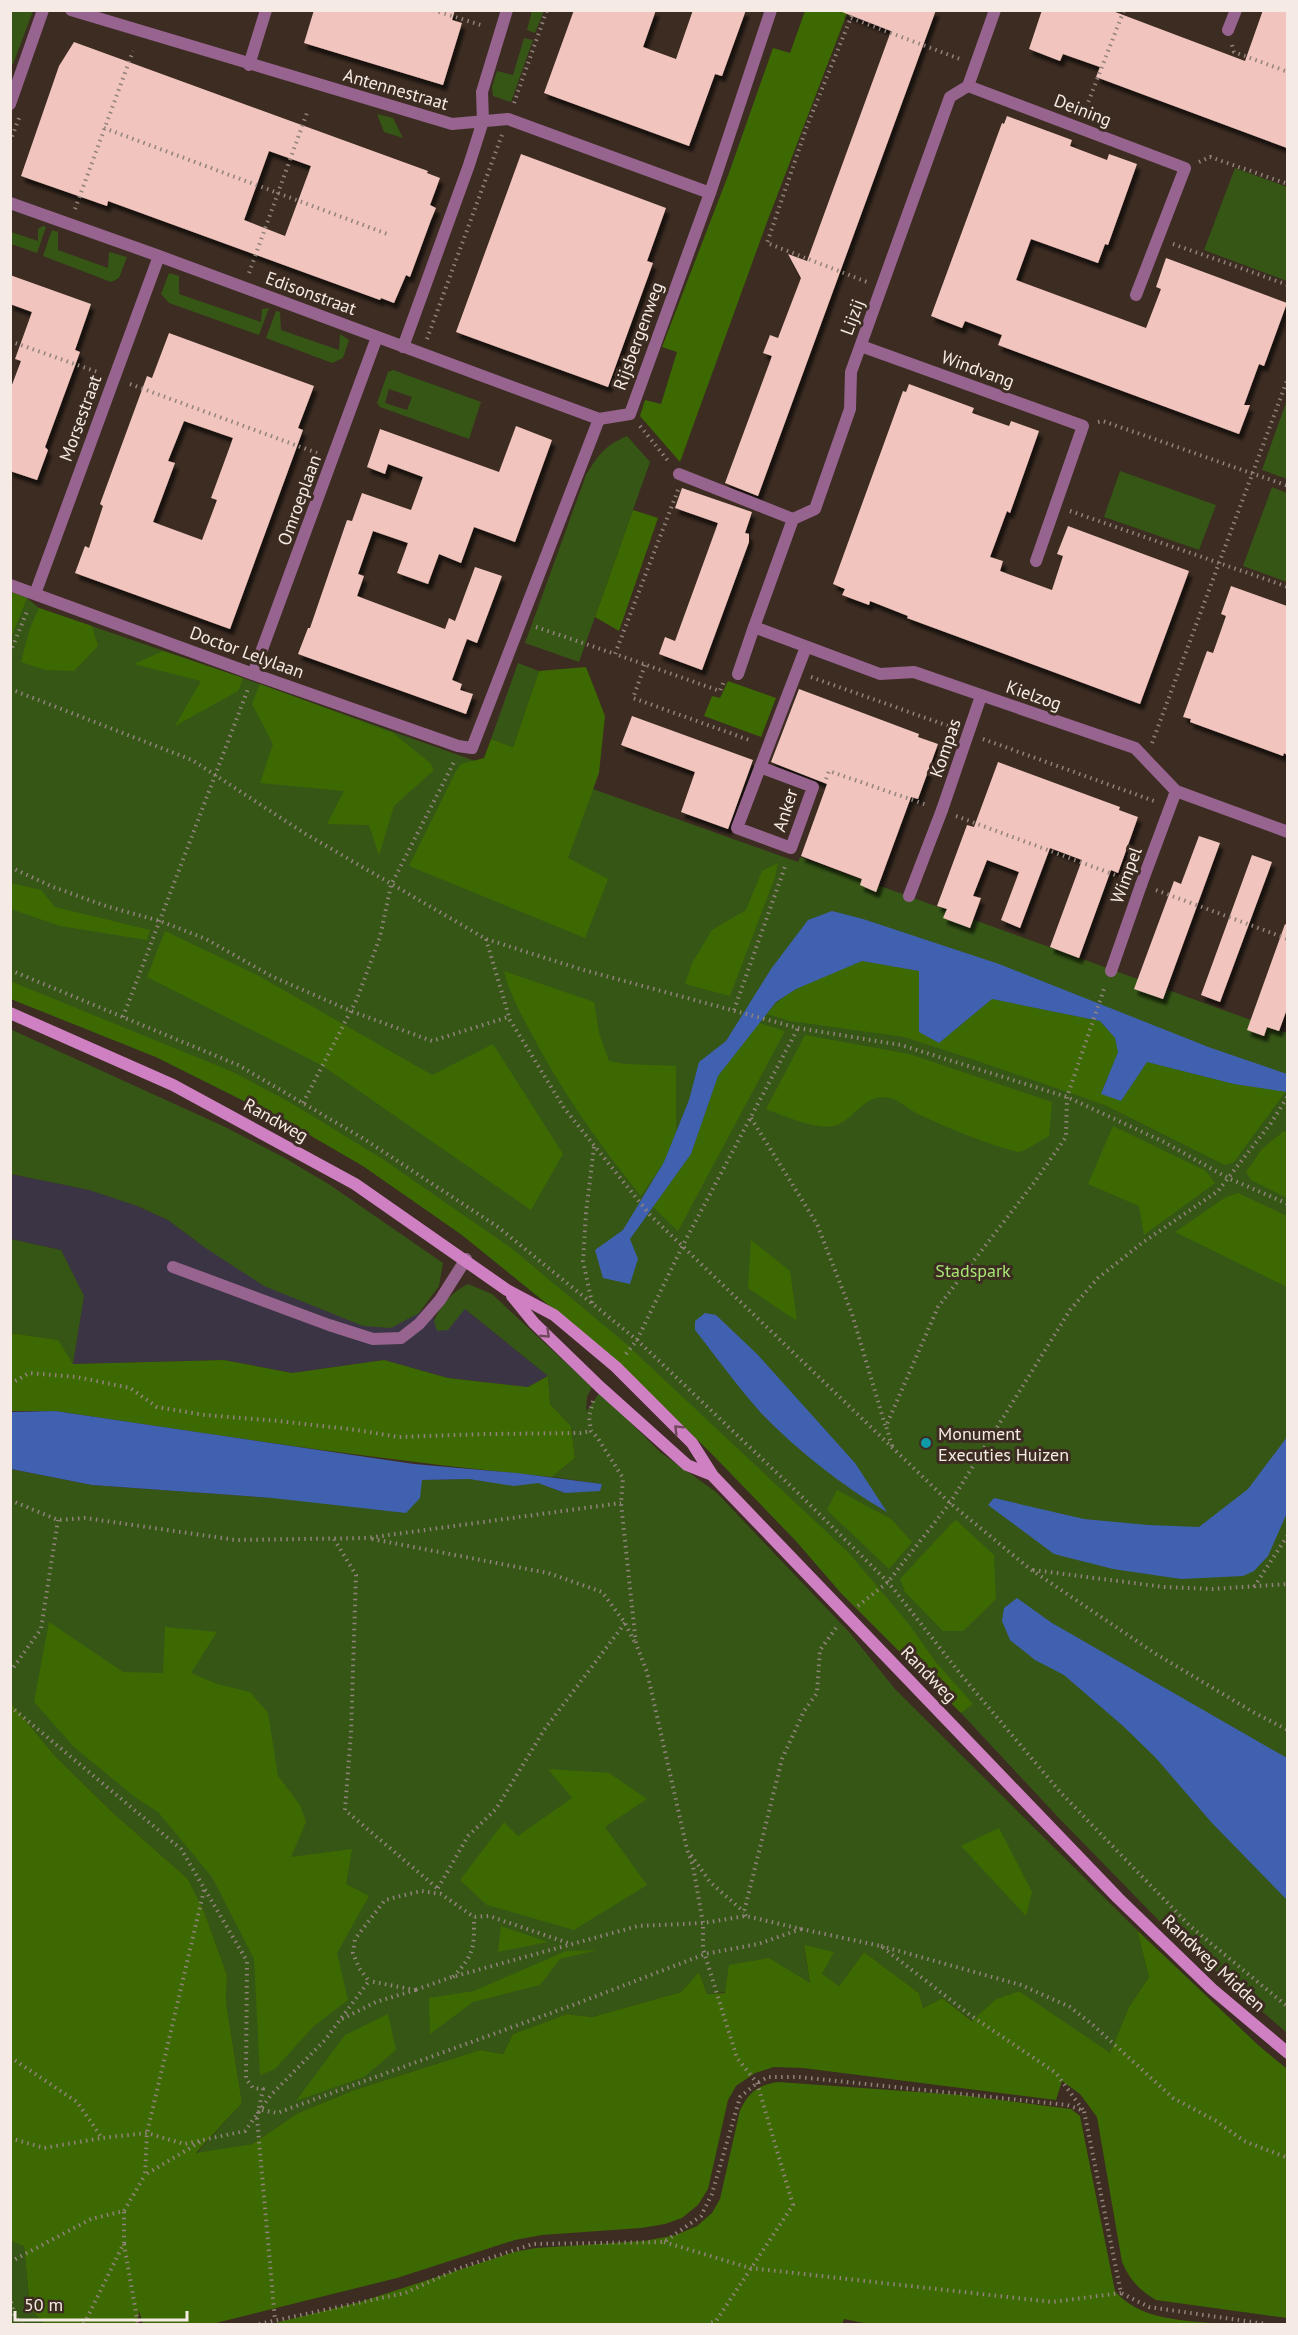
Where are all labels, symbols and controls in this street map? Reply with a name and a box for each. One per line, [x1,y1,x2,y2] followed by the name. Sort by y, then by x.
[341,63,451,115] street label: Antennestraat
[1051,89,1115,131] street label: Deining
[262,266,360,320] street label: Edisonstraat
[608,279,668,393] street label: Rijsbergenweg
[835,296,869,338] street label: Lijzij
[938,345,1018,393] street label: Windvang
[54,372,106,464] street label: Morsestraat
[272,452,326,548] street label: Omroeplaan
[187,621,307,683] street label: Doctor Lelylaan
[1003,675,1065,715] street label: Kielzog
[924,716,966,780] street label: Kompas
[767,786,803,834] street label: Anker
[1105,843,1147,906] street label: Wimpel
[240,1093,312,1147] street label: Randweg
[935,1259,1011,1282] park label: Stadspark
[538,1327,549,1338] one-way arrow
[938,1422,1069,1466] place label: Monument Executies Huizen
[675,1426,686,1437] one-way arrow
[919,1436,933,1450] marker: Monument Executies Huizen
[896,1641,962,1707] street label: Randweg
[1158,1909,1270,2017] street label: Randweg Midden
[15,2284,188,2322] scale bar
[24,2293,63,2316] text: 50 m

